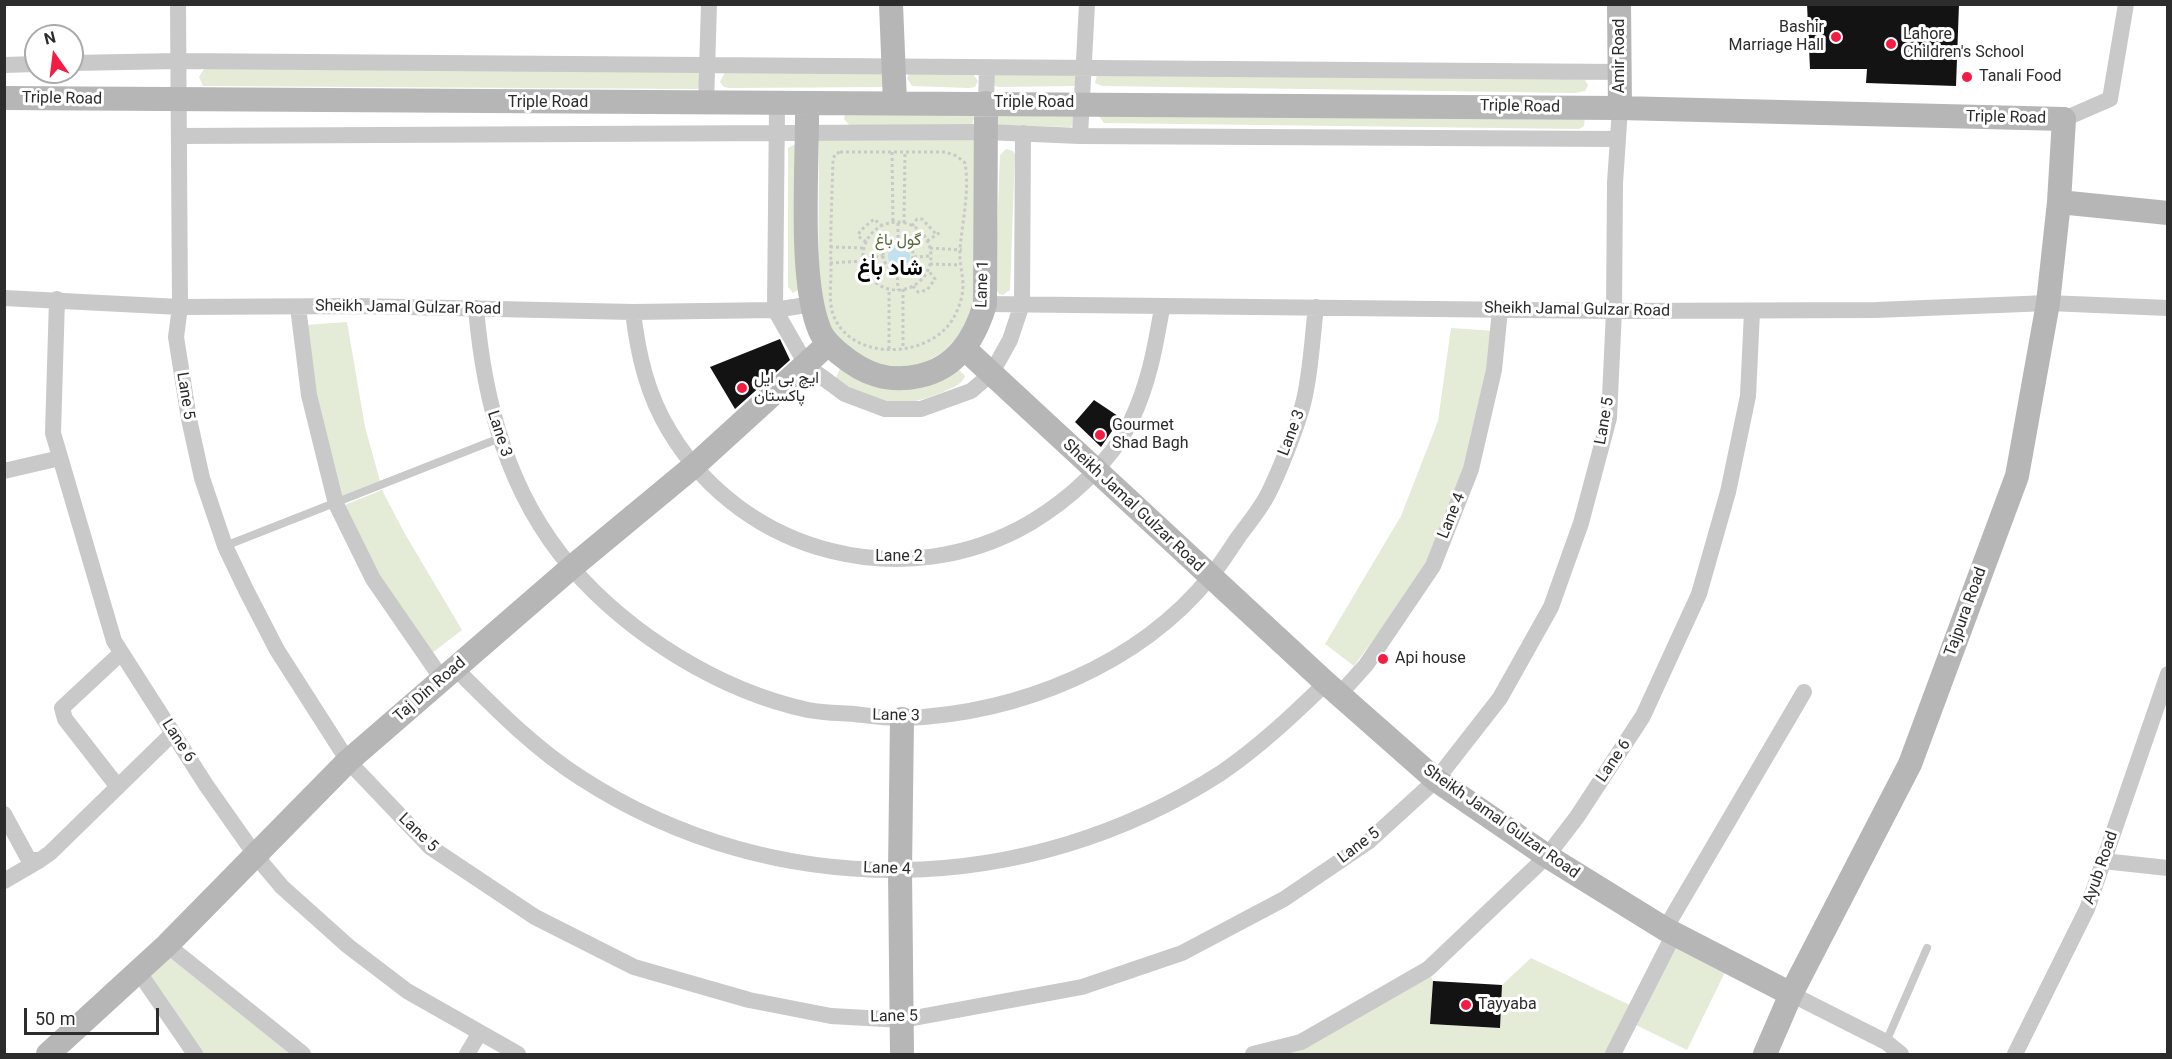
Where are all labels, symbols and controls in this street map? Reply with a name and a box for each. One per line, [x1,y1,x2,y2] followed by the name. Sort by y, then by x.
[1729,18,1824,56] place label: Bashir Marriage Hall
[1610,19,1630,93] street label: Amir Road
[24,24,84,84] north arrow
[1903,25,2024,63] place label: Lahore Children's School
[42,27,58,49] text: N
[1829,30,1843,44] marker: Bashir Marriage Hall
[1884,37,1898,51] marker: Lahore Children's School
[1979,67,2062,87] place label: Tanali Food
[1960,70,1974,84] marker: Tanali Food
[22,89,102,109] street label: Triple Road
[508,93,588,113] street label: Triple Road
[994,93,1074,113] street label: Triple Road
[1480,97,1560,117] street label: Triple Road
[1966,108,2046,128] street label: Triple Road
[875,231,921,251] park label: گول باغ
[857,256,923,282] district label: شاد باٰغ
[973,260,993,308] street label: Lane 1
[315,297,501,319] street label: Sheikh Jamal Gulzar Road
[1484,299,1670,321] street label: Sheikh Jamal Gulzar Road
[754,369,819,407] place label: ایچ بی ایل پاکستان
[172,371,198,421] street label: Lane 5
[735,381,749,395] marker: ایچ بی ایل پاکستان
[1591,396,1619,446] street label: Lane 5
[1275,407,1309,459] street label: Lane 3
[483,408,515,460] street label: Lane 3
[1112,416,1188,454] place label: Gourmet Shad Bagh
[1093,428,1107,442] marker: Gourmet Shad Bagh
[1058,436,1208,576] street label: Sheikh Jamal Gulzar Road
[1434,490,1470,542] street label: Lane 4
[875,547,923,567] street label: Lane 2
[1941,565,1991,659] street label: Tajpura Road
[1395,649,1466,669] place label: Api house
[1376,652,1390,666] marker: Api house
[390,654,470,726] street label: Taj Din Road
[872,706,920,726] street label: Lane 3
[157,716,199,766] street label: Lane 6
[1593,736,1635,786] street label: Lane 6
[1419,761,1583,883] street label: Sheikh Jamal Gulzar Road
[394,810,442,856] street label: Lane 5
[1334,824,1384,868] street label: Lane 5
[2080,829,2122,907] street label: Ayub Road
[863,859,911,879] street label: Lane 4
[1478,995,1537,1015] place label: Tayyaba
[27,996,162,1034] scale bar
[1459,998,1473,1012] marker: Tayyaba
[870,1007,918,1027] street label: Lane 5
[35,1008,75,1029] text: 50 m

